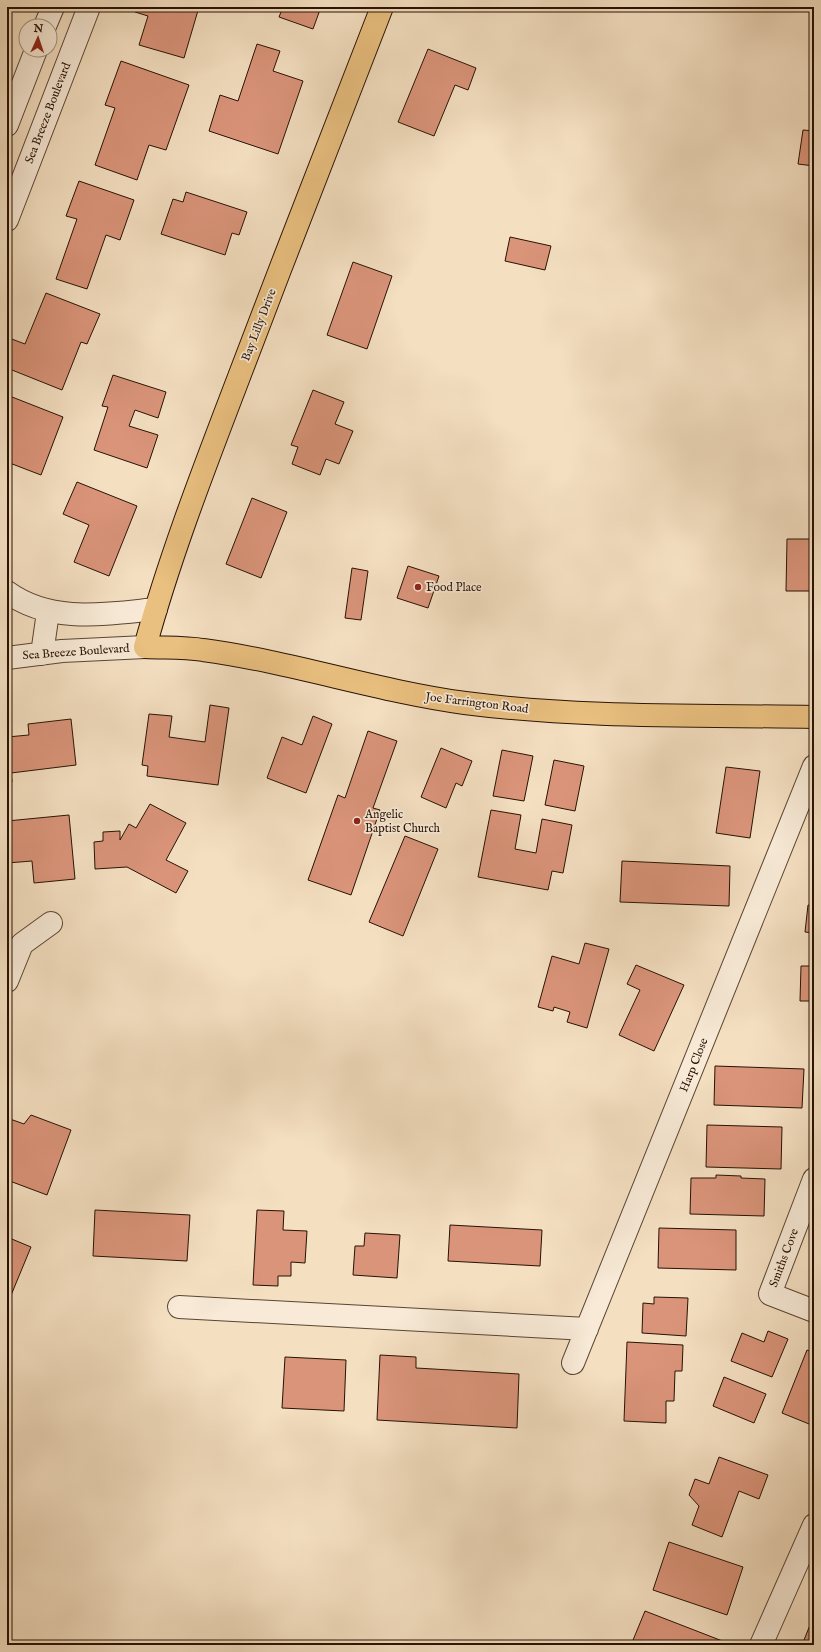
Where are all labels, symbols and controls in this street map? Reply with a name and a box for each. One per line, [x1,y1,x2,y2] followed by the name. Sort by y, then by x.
[18,18,58,58] north arrow
[32,22,44,36] text: N
[22,60,74,166] street label: Sea Breeze Boulevard
[238,286,280,363] street label: Bay Lilly Drive
[426,580,482,595] place label: Food Place
[413,582,423,592] marker: Food Place
[22,641,131,663] street label: Sea Breeze Boulevard
[423,689,530,718] street label: Joe Farrington Road
[364,807,441,837] place label: Angelic Baptist Church
[352,816,362,826] marker: Angelic Baptist Church
[676,1035,713,1095] street label: Harp Close
[766,1226,802,1289] street label: Smiths Cove

